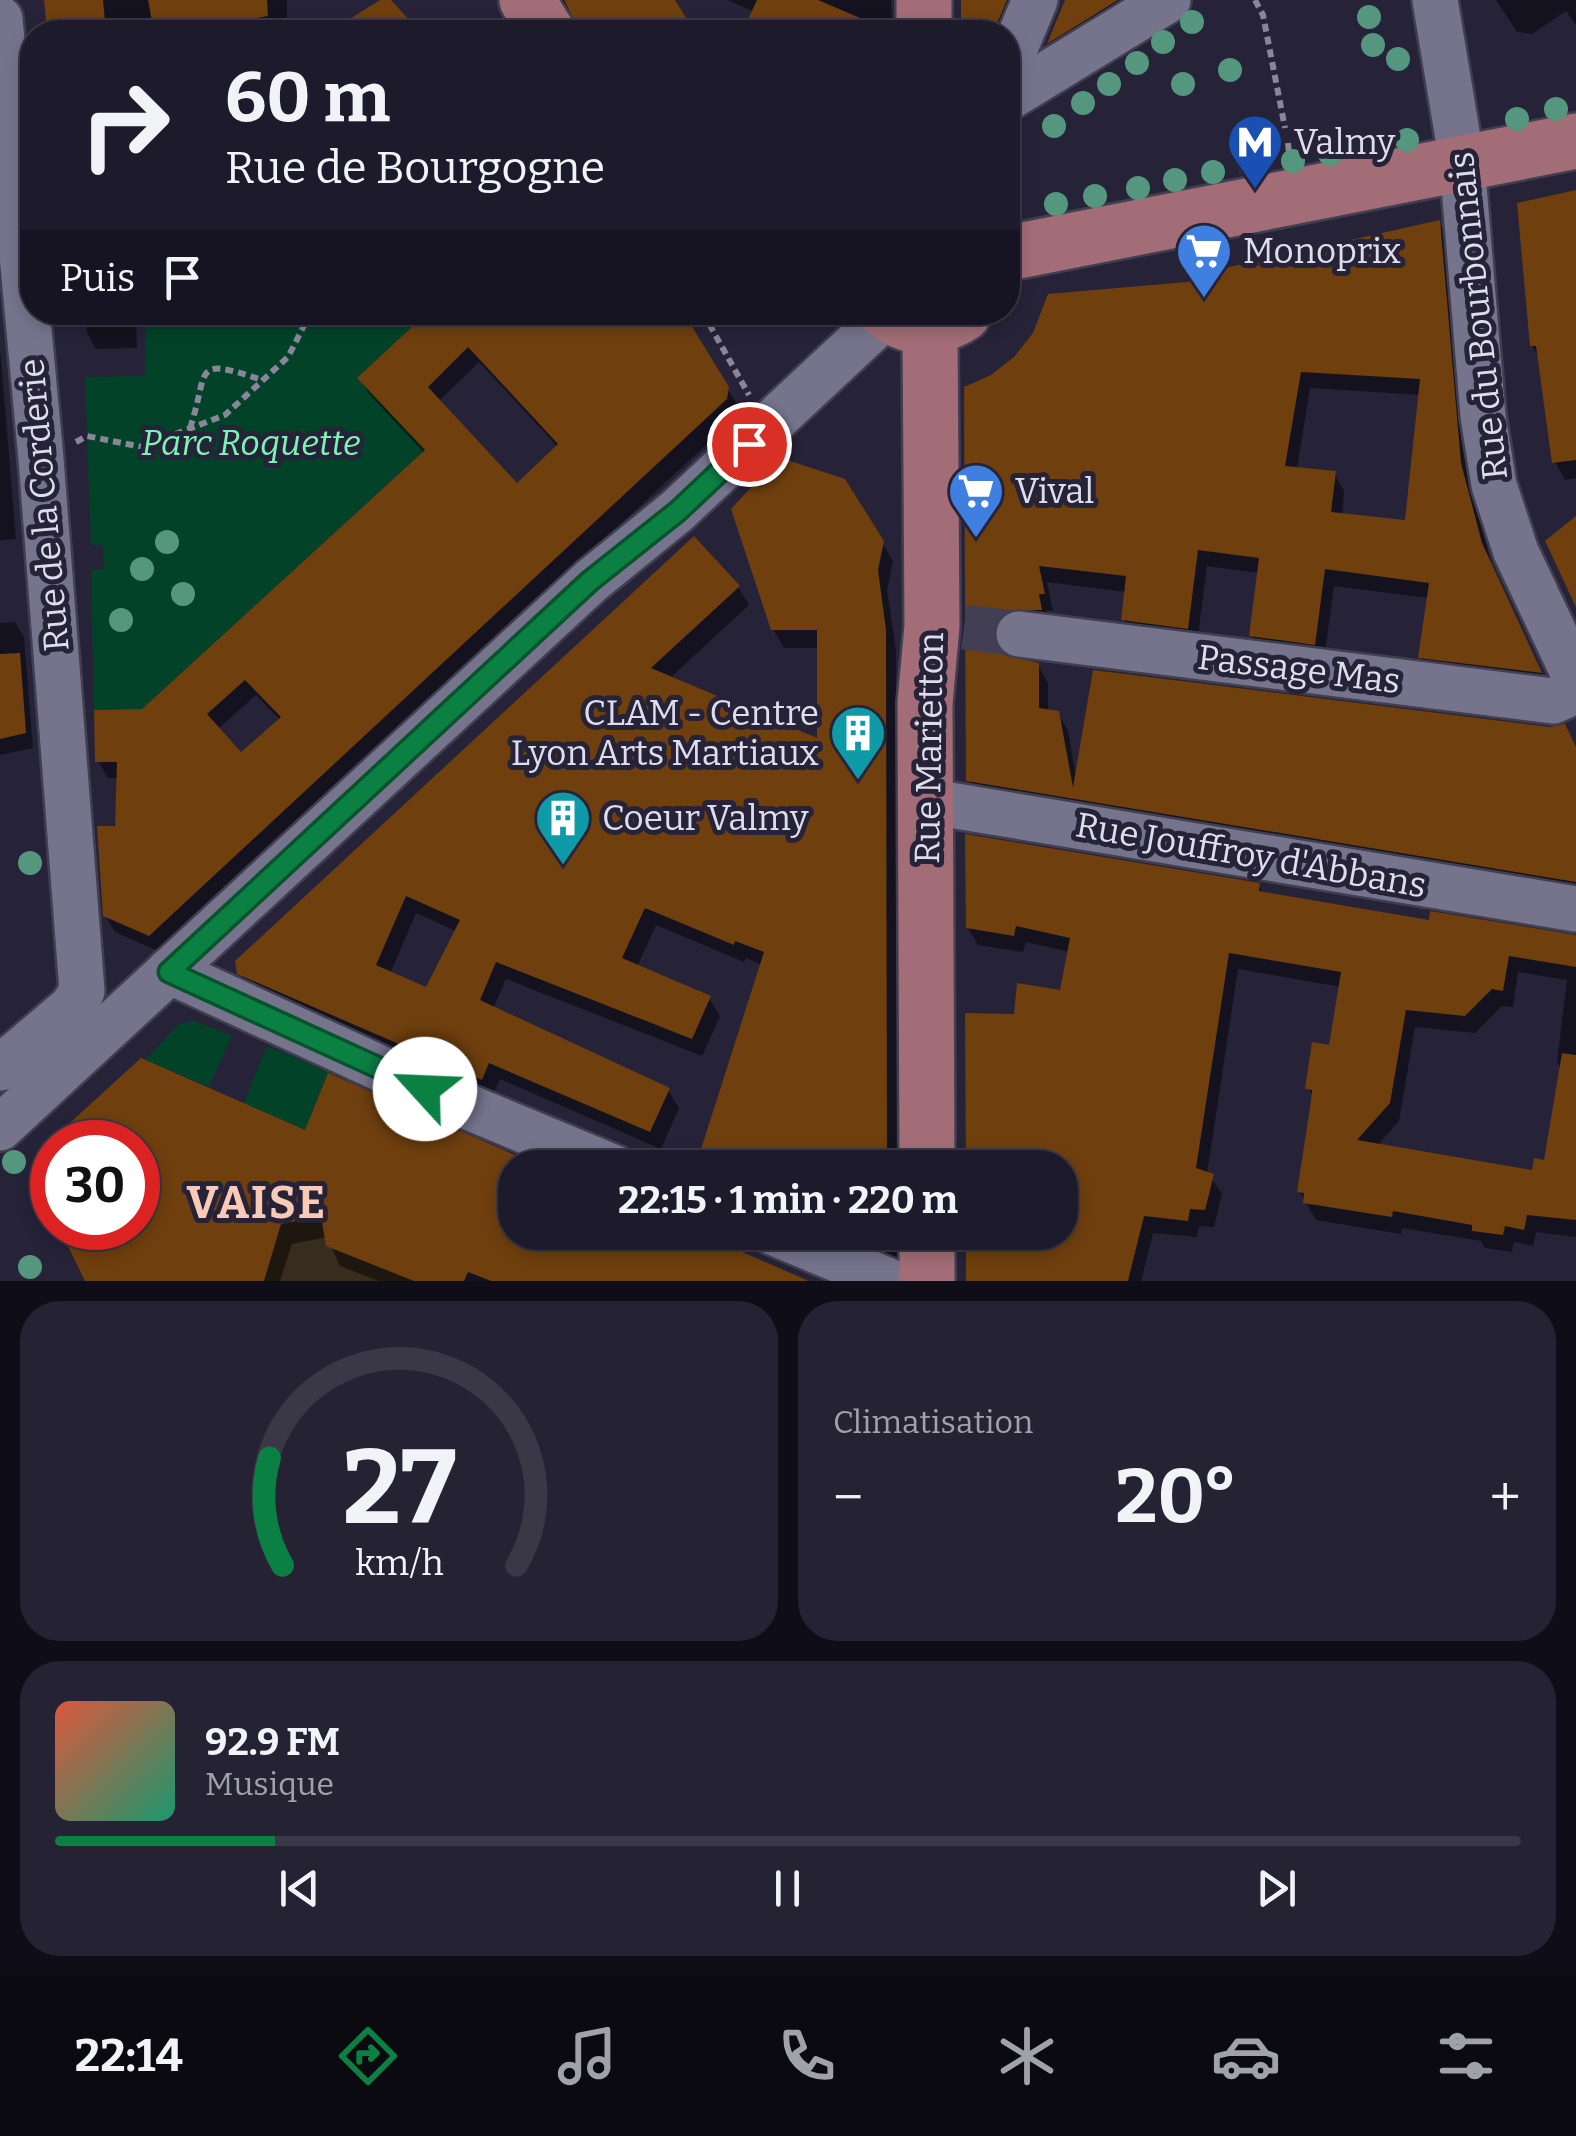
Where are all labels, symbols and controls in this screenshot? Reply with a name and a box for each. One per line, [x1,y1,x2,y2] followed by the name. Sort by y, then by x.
[225,56,390,140] text: 60 m
[60,60,190,190] icon: right
[1225,112,1285,191] metro station icon: Valmy
[1294,121,1396,163] place label: Valmy
[225,141,605,195] text: Rue de Bourgogne
[1440,150,1516,482] street label: Rue du Bourbonnais
[1174,221,1234,300] supermarket icon: Monoprix
[1243,230,1401,272] place label: Monoprix
[155,250,210,305] icon: arrive
[60,255,135,301] text: Puis
[10,357,78,653] street label: Rue de la Corderie
[707,402,792,487] pin
[722,417,777,472] icon: arrive
[141,422,361,464] park label: Parc Roquette
[946,461,1006,540] supermarket icon: Vival
[1015,470,1094,512] place label: Vival
[906,632,952,864] street label: Rue Marietton
[1195,636,1403,702] street label: Passage Mas
[511,692,819,774] place label: CLAM - Centre Lyon Arts Martiaux
[828,703,888,782] building icon: CLAM - Centre Lyon Arts Martiaux
[533,788,593,867] building icon: Coeur Valmy
[602,797,809,839] place label: Coeur Valmy
[1073,804,1429,906] street label: Rue Jouffroy d'Abbans
[373,1037,477,1141] position arrow
[30,1120,160,1250] speed limit sign: 30
[186,1176,328,1230] district label: VAISE
[618,1177,958,1223] text: 22:15 · 1 min · 220 m
[833,1403,1033,1441] text: Climatisation
[342,1426,456,1551] text: 27
[1115,1452,1238,1542] text: 20°
[833,1465,863,1531] text: −
[1490,1465,1521,1531] text: +
[355,1542,443,1584] text: km/h
[205,1719,340,1765] text: 92.9 FM
[205,1765,334,1803] text: Musique
[272,1861,327,1916] icon: previous
[760,1861,815,1916] icon: pause
[1249,1861,1304,1916] icon: next
[333,2021,403,2091] icon: directions
[552,2021,622,2091] icon: music
[772,2021,842,2091] icon: phone
[992,2021,1062,2091] icon: climate
[1211,2021,1281,2091] icon: car
[1431,2021,1501,2091] icon: filters
[75,2029,183,2083] text: 22:14

